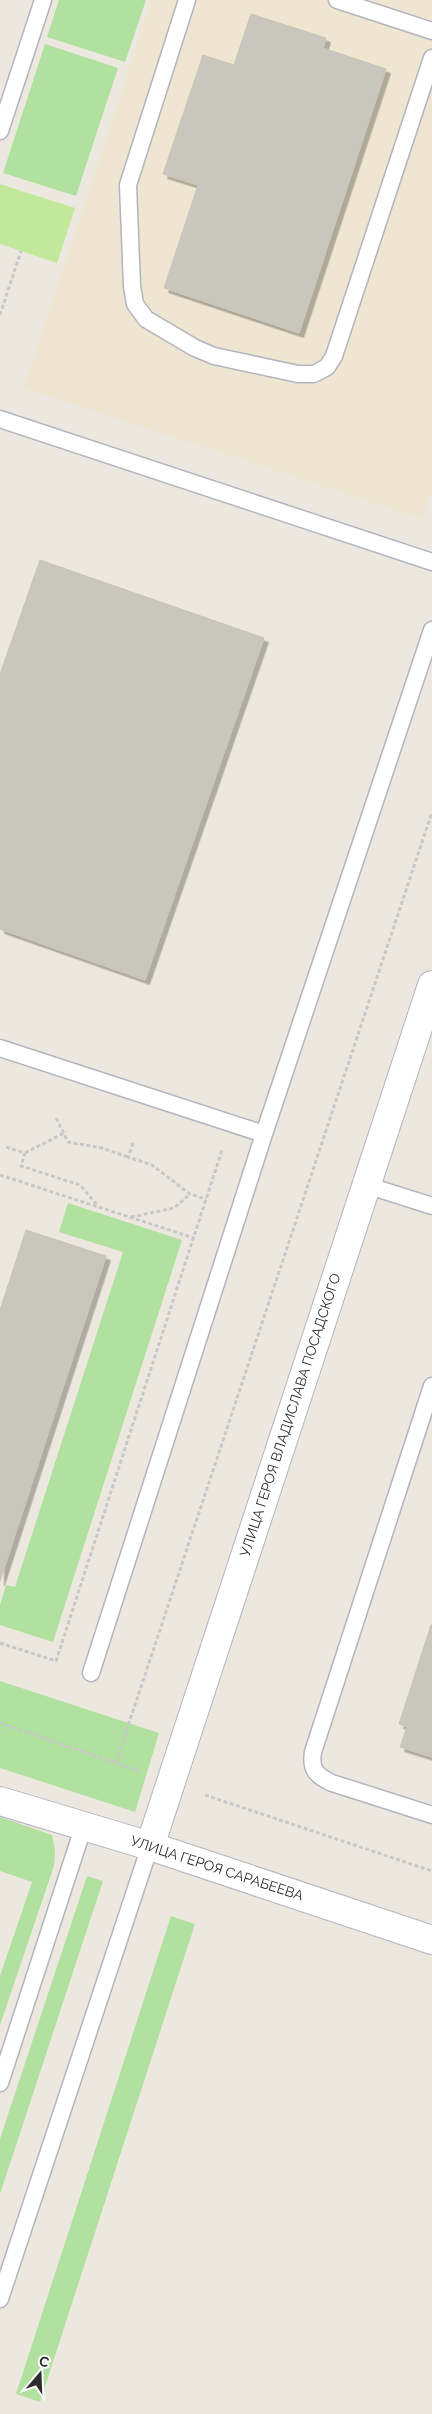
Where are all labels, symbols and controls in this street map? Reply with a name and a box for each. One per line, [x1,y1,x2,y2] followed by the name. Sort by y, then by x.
[237,1271,343,1559] street label: УЛИЦА ГЕРОЯ ВЛАДИСЛАВА ПОСАДСКОГО
[128,1832,306,1904] street label: УЛИЦА ГЕРОЯ САРАБЕЕВА
[15,2349,65,2399] north arrow
[37,2353,52,2371] text: С

